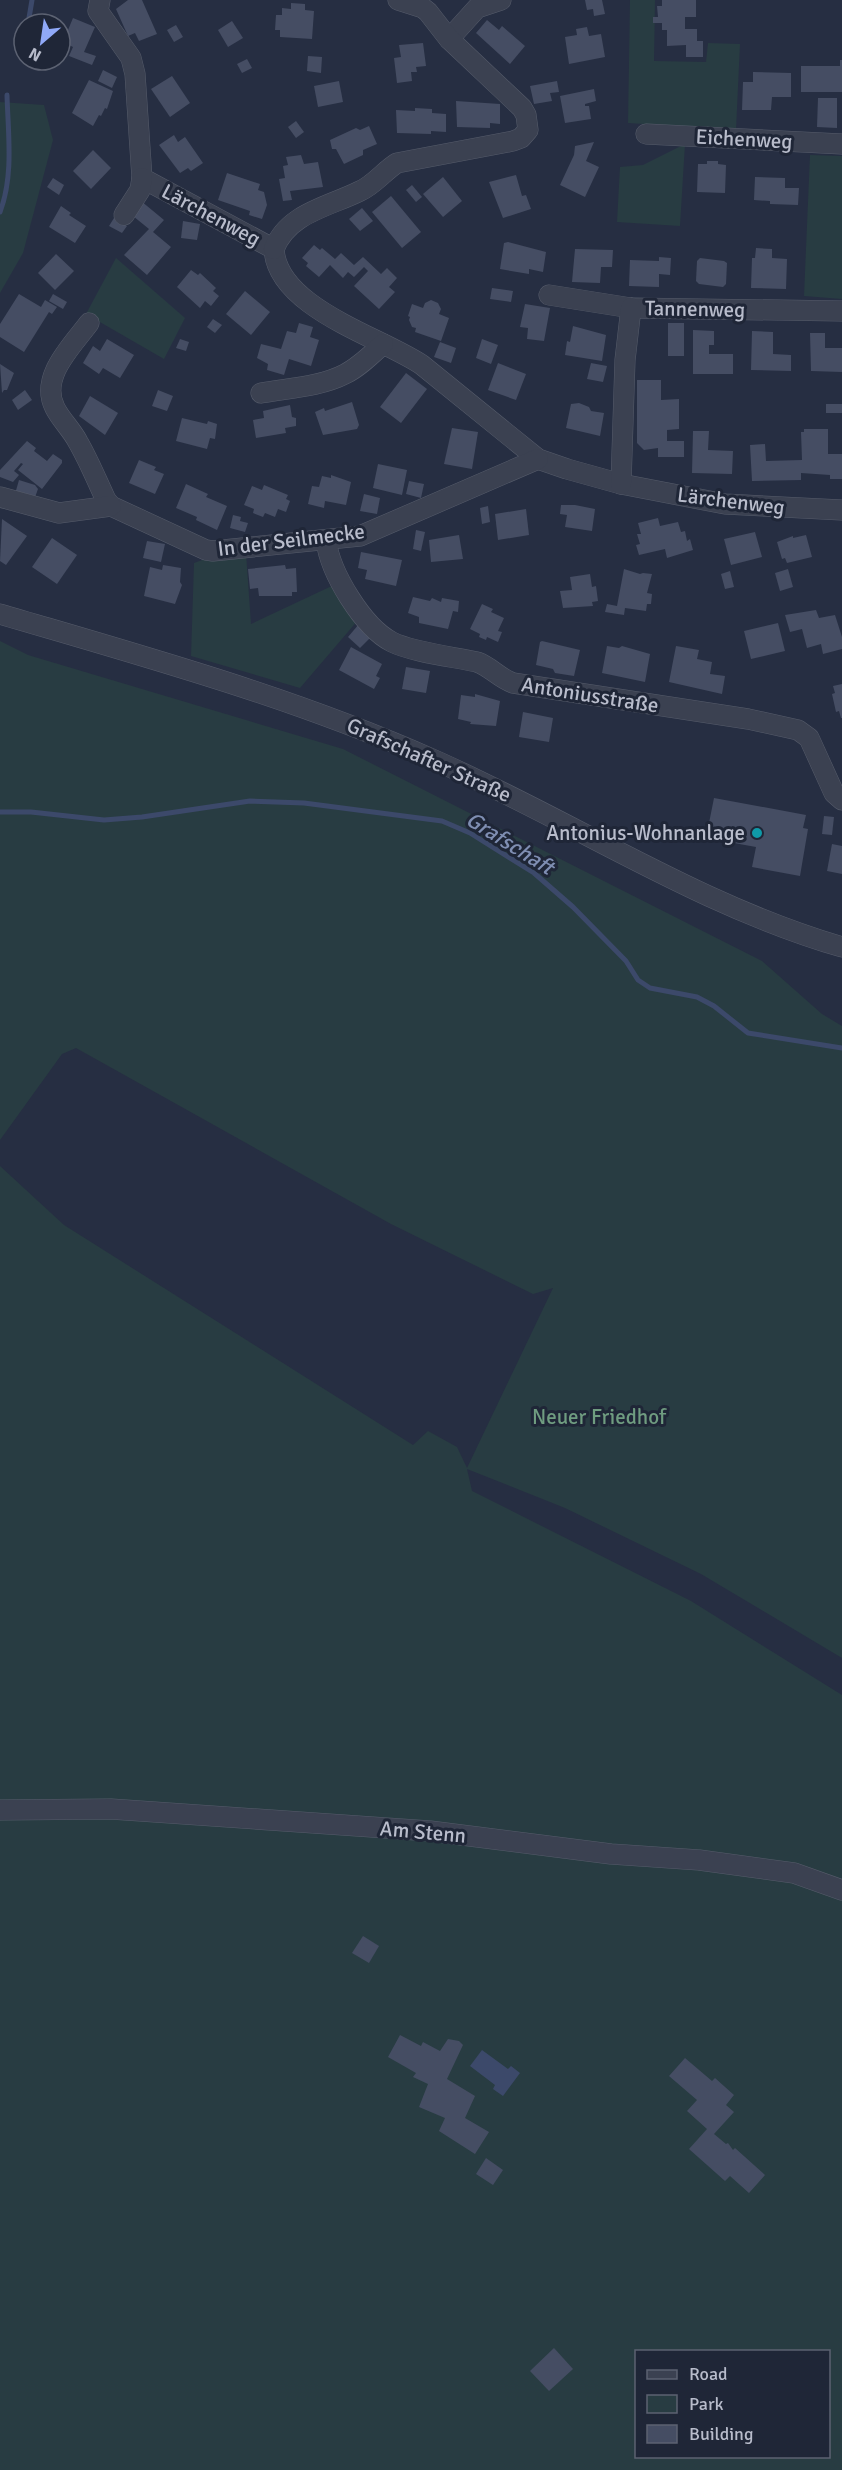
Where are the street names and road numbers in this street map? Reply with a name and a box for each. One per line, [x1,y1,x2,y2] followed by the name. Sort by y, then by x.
[695,123,793,155] street label: Eichenweg
[157,178,265,252] street label: Lärchenweg
[645,295,745,323] street label: Tannenweg
[676,482,786,520] street label: Lärchenweg
[216,518,366,562] street label: In der Seilmecke
[519,671,661,719] street label: Antoniusstraße
[343,712,515,808] street label: Grafschafter Straße
[379,1815,467,1849] street label: Am Stenn

